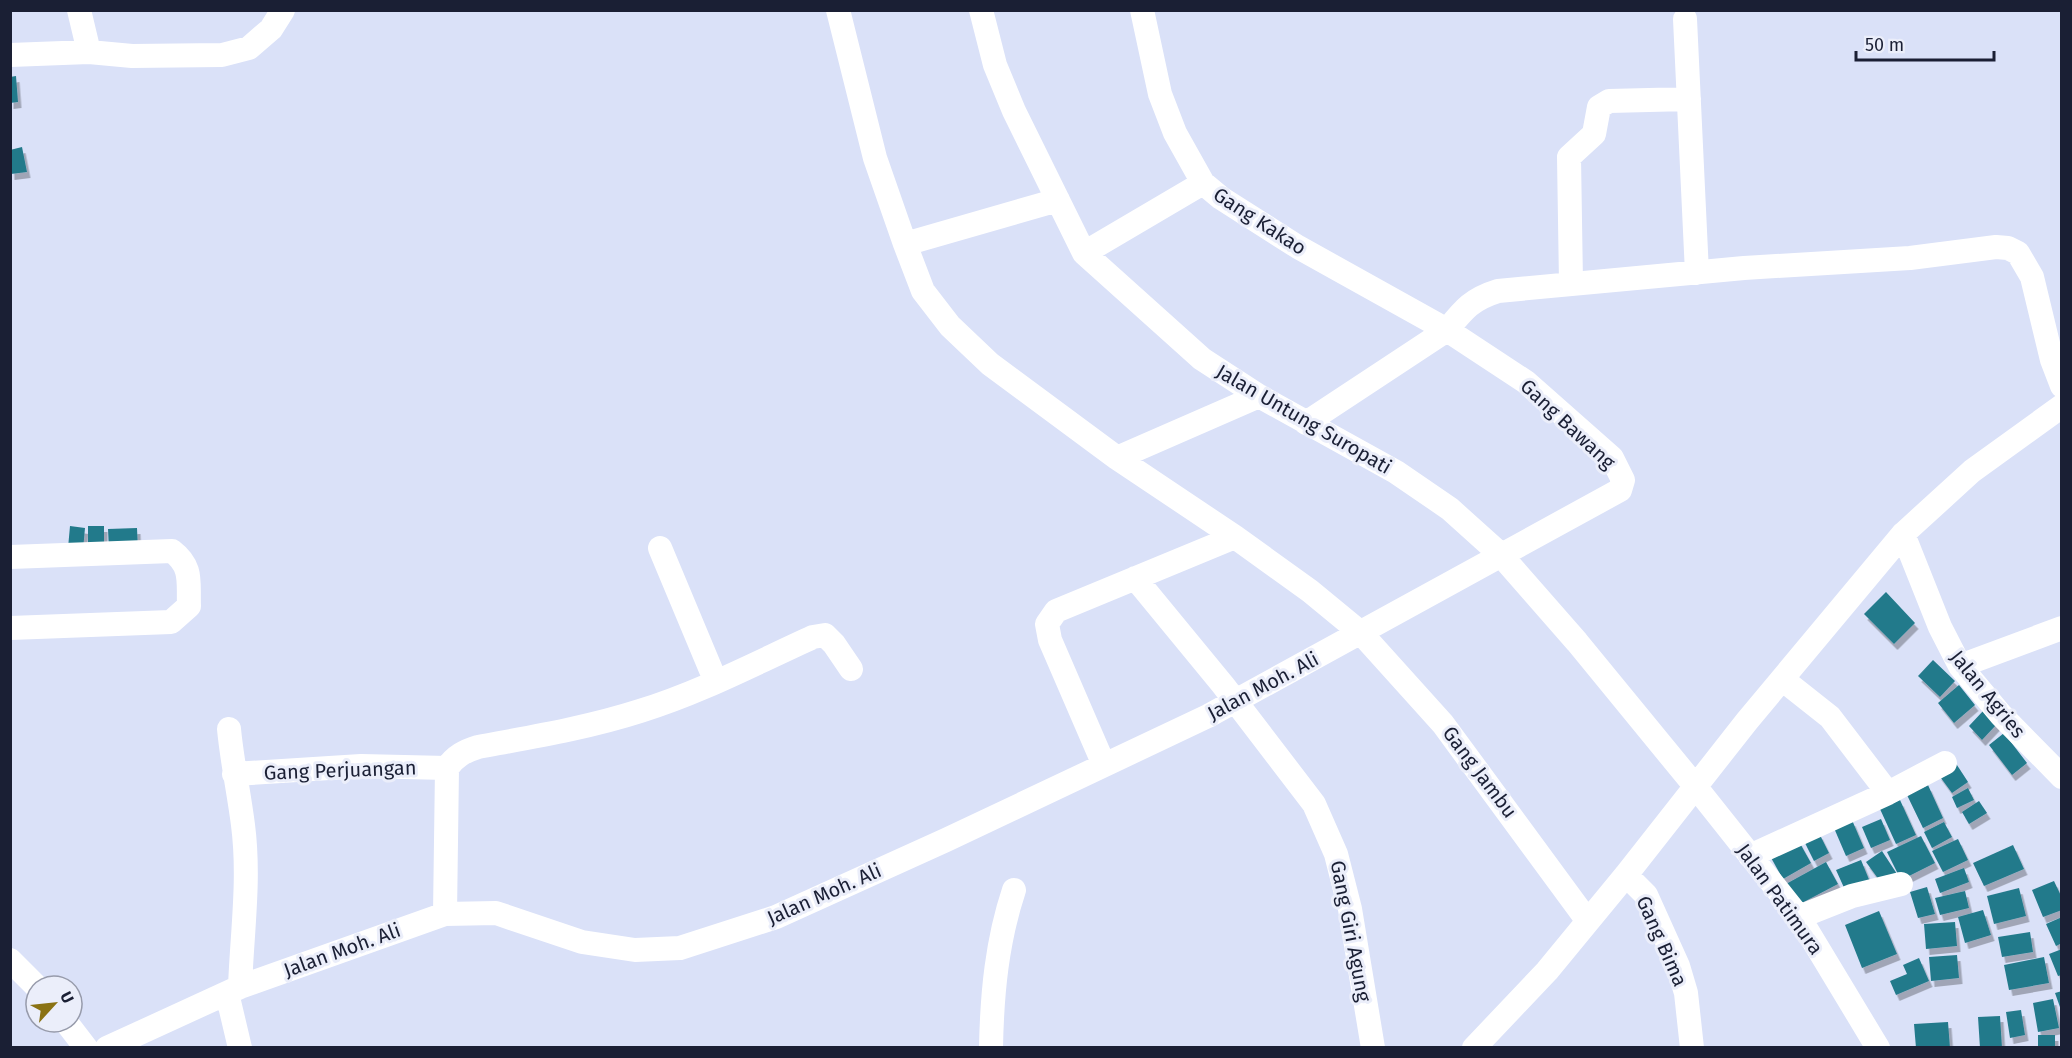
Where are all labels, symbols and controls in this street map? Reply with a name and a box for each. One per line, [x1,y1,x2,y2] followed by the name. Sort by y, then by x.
[1856,24,1994,62] scale bar
[1865,34,1904,56] text: 50 m
[1209,182,1311,260] street label: Gang Kakao
[1212,359,1396,479] street label: Jalan Untung Suropati
[1516,374,1621,474] street label: Gang Bawang
[1945,645,2031,743] street label: Jalan Agries
[1203,647,1323,725] street label: Jalan Moh. Ali
[1438,721,1522,823] street label: Gang Jambu
[263,755,417,785] street label: Gang Perjuangan
[1732,839,1828,959] street label: Jalan Patimura
[763,858,885,930] street label: Jalan Moh. Ali
[1326,858,1377,1004] street label: Gang Giri Agung
[1631,892,1693,990] street label: Gang Bima
[280,918,404,982] street label: Jalan Moh. Ali
[24,974,84,1034] north arrow
[56,988,78,1006] text: U

